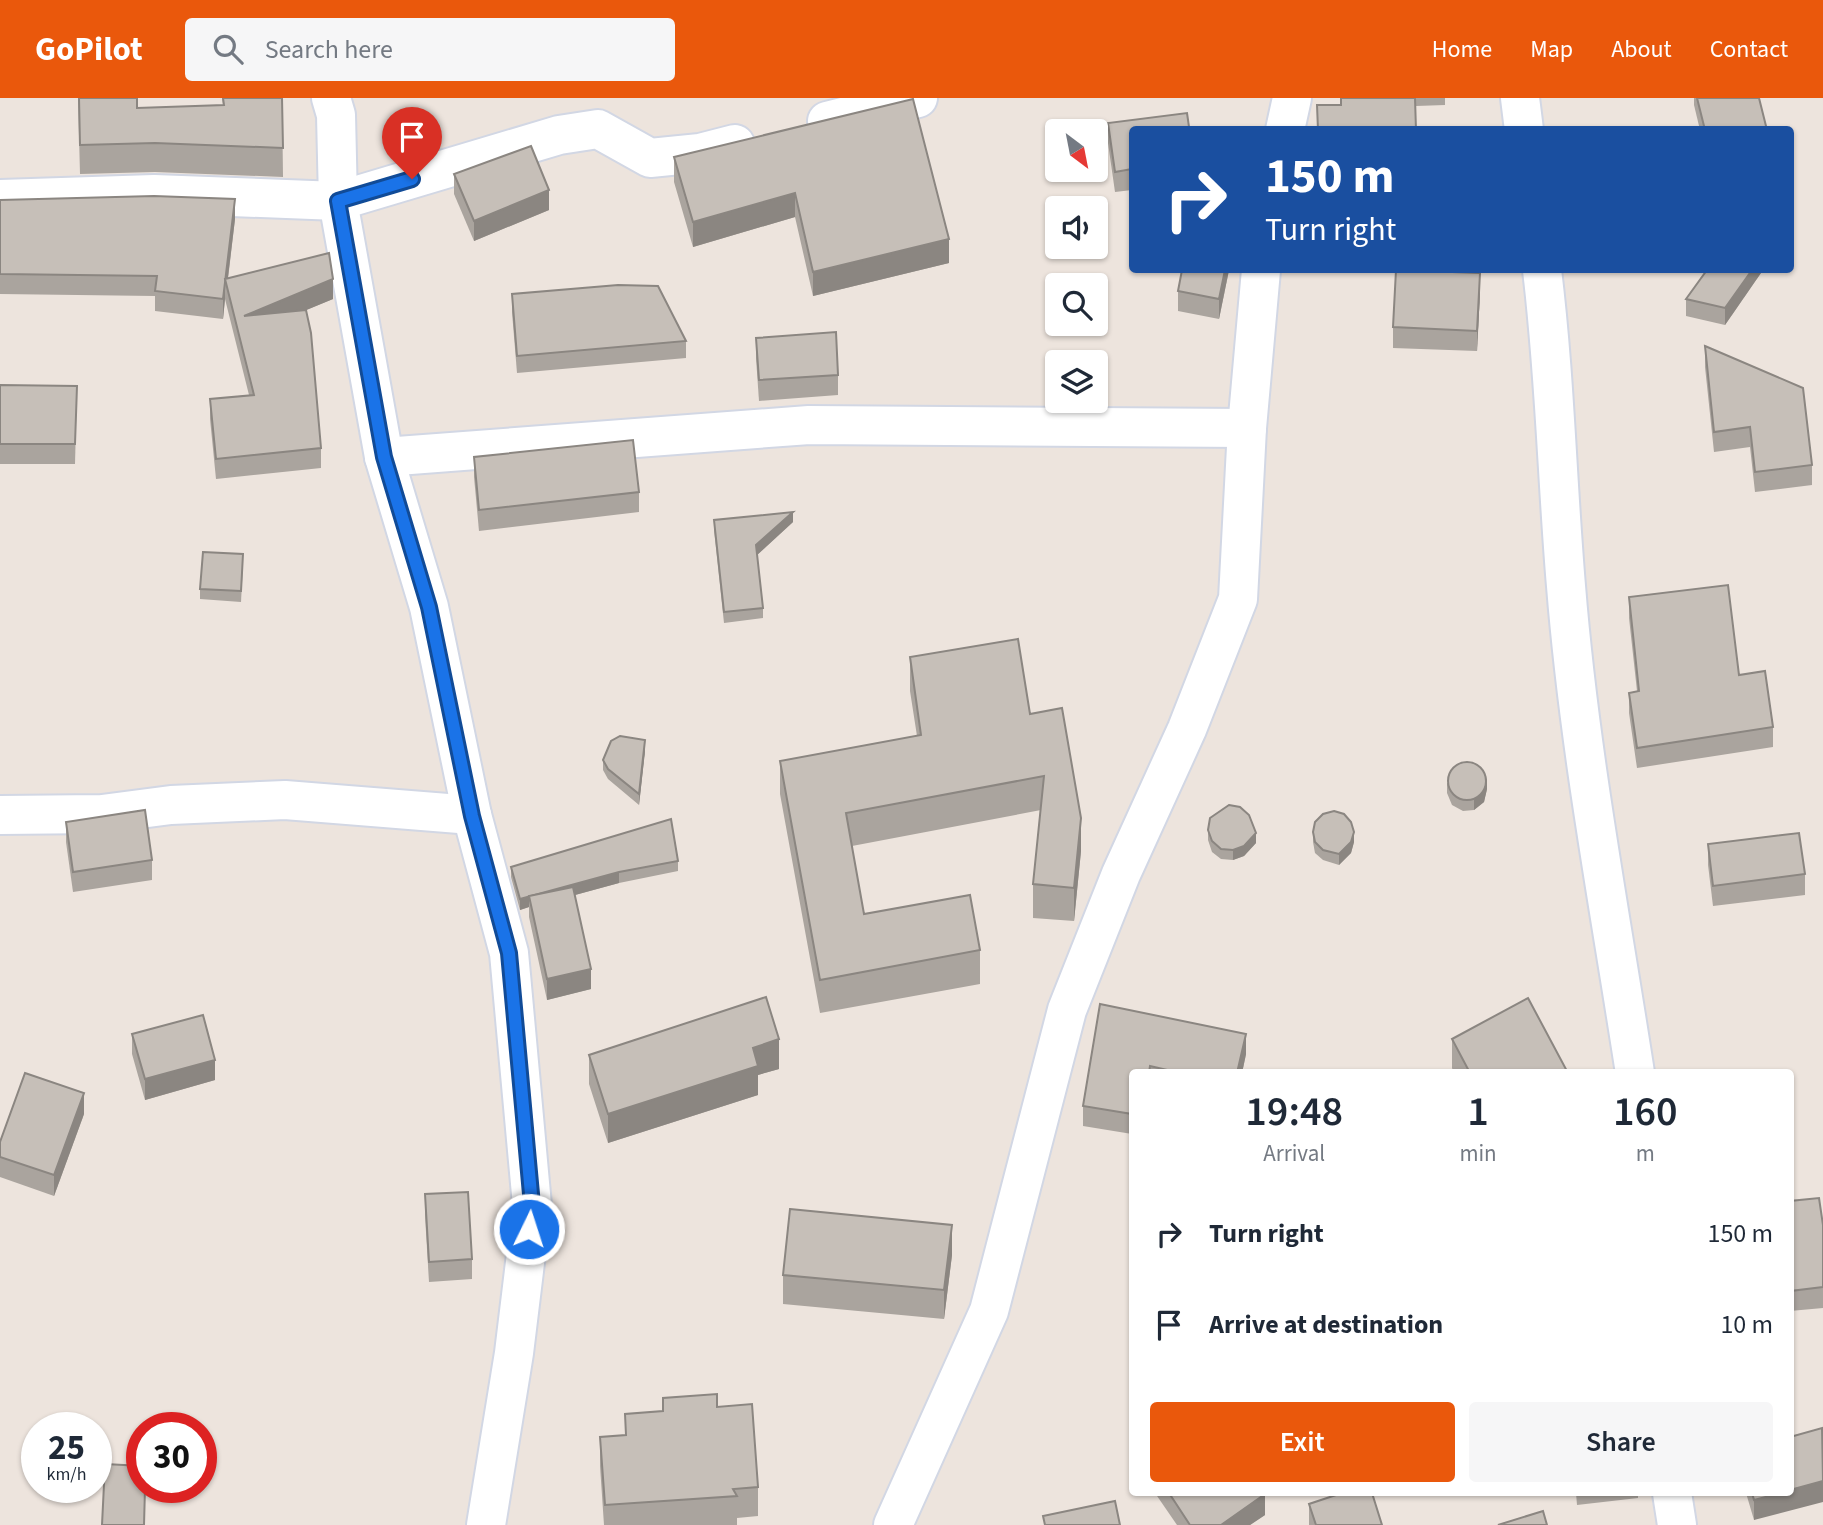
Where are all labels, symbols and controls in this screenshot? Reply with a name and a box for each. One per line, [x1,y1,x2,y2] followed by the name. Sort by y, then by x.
[185,18,675,81] search box
[35,26,143,73] text: GoPilot
[209,30,247,68] icon: search
[265,31,393,68] text: Search here
[1432,32,1492,67] text: Home
[1530,32,1573,67] text: Map
[1611,32,1672,67] text: About
[1710,32,1788,67] text: Contact
[382,107,442,179] pin
[393,118,431,156] icon: arrive
[1045,119,1108,182] north arrow
[1045,119,1108,413] map controls
[1265,142,1394,212] text: 150 m
[1150,154,1241,245] icon: right
[1045,196,1108,259] button: sound
[1265,207,1396,253] text: Turn right
[1045,273,1108,336] button: search
[1045,350,1108,413] button: layers
[1245,1082,1343,1142] text: 19:48
[1467,1082,1489,1142] text: 1
[1613,1082,1678,1142] text: 160
[1263,1137,1325,1170] text: Arrival
[1459,1137,1497,1170] text: min
[1636,1137,1655,1170] text: m
[492,1192,566,1266] position arrow
[1150,1215,1188,1253] icon: right
[1209,1215,1324,1252] text: Turn right
[1707,1215,1773,1252] text: 150 m
[1150,1306,1188,1344] icon: arrive
[1209,1306,1443,1343] text: Arrive at destination
[1720,1306,1773,1343] text: 10 m
[1150,1402,1455,1482] button: Exit
[1469,1402,1773,1482] button: Share
[126,1412,217,1503] speed limit sign: 30
[48,1423,85,1473] text: 25
[47,1462,86,1487] text: km/h

